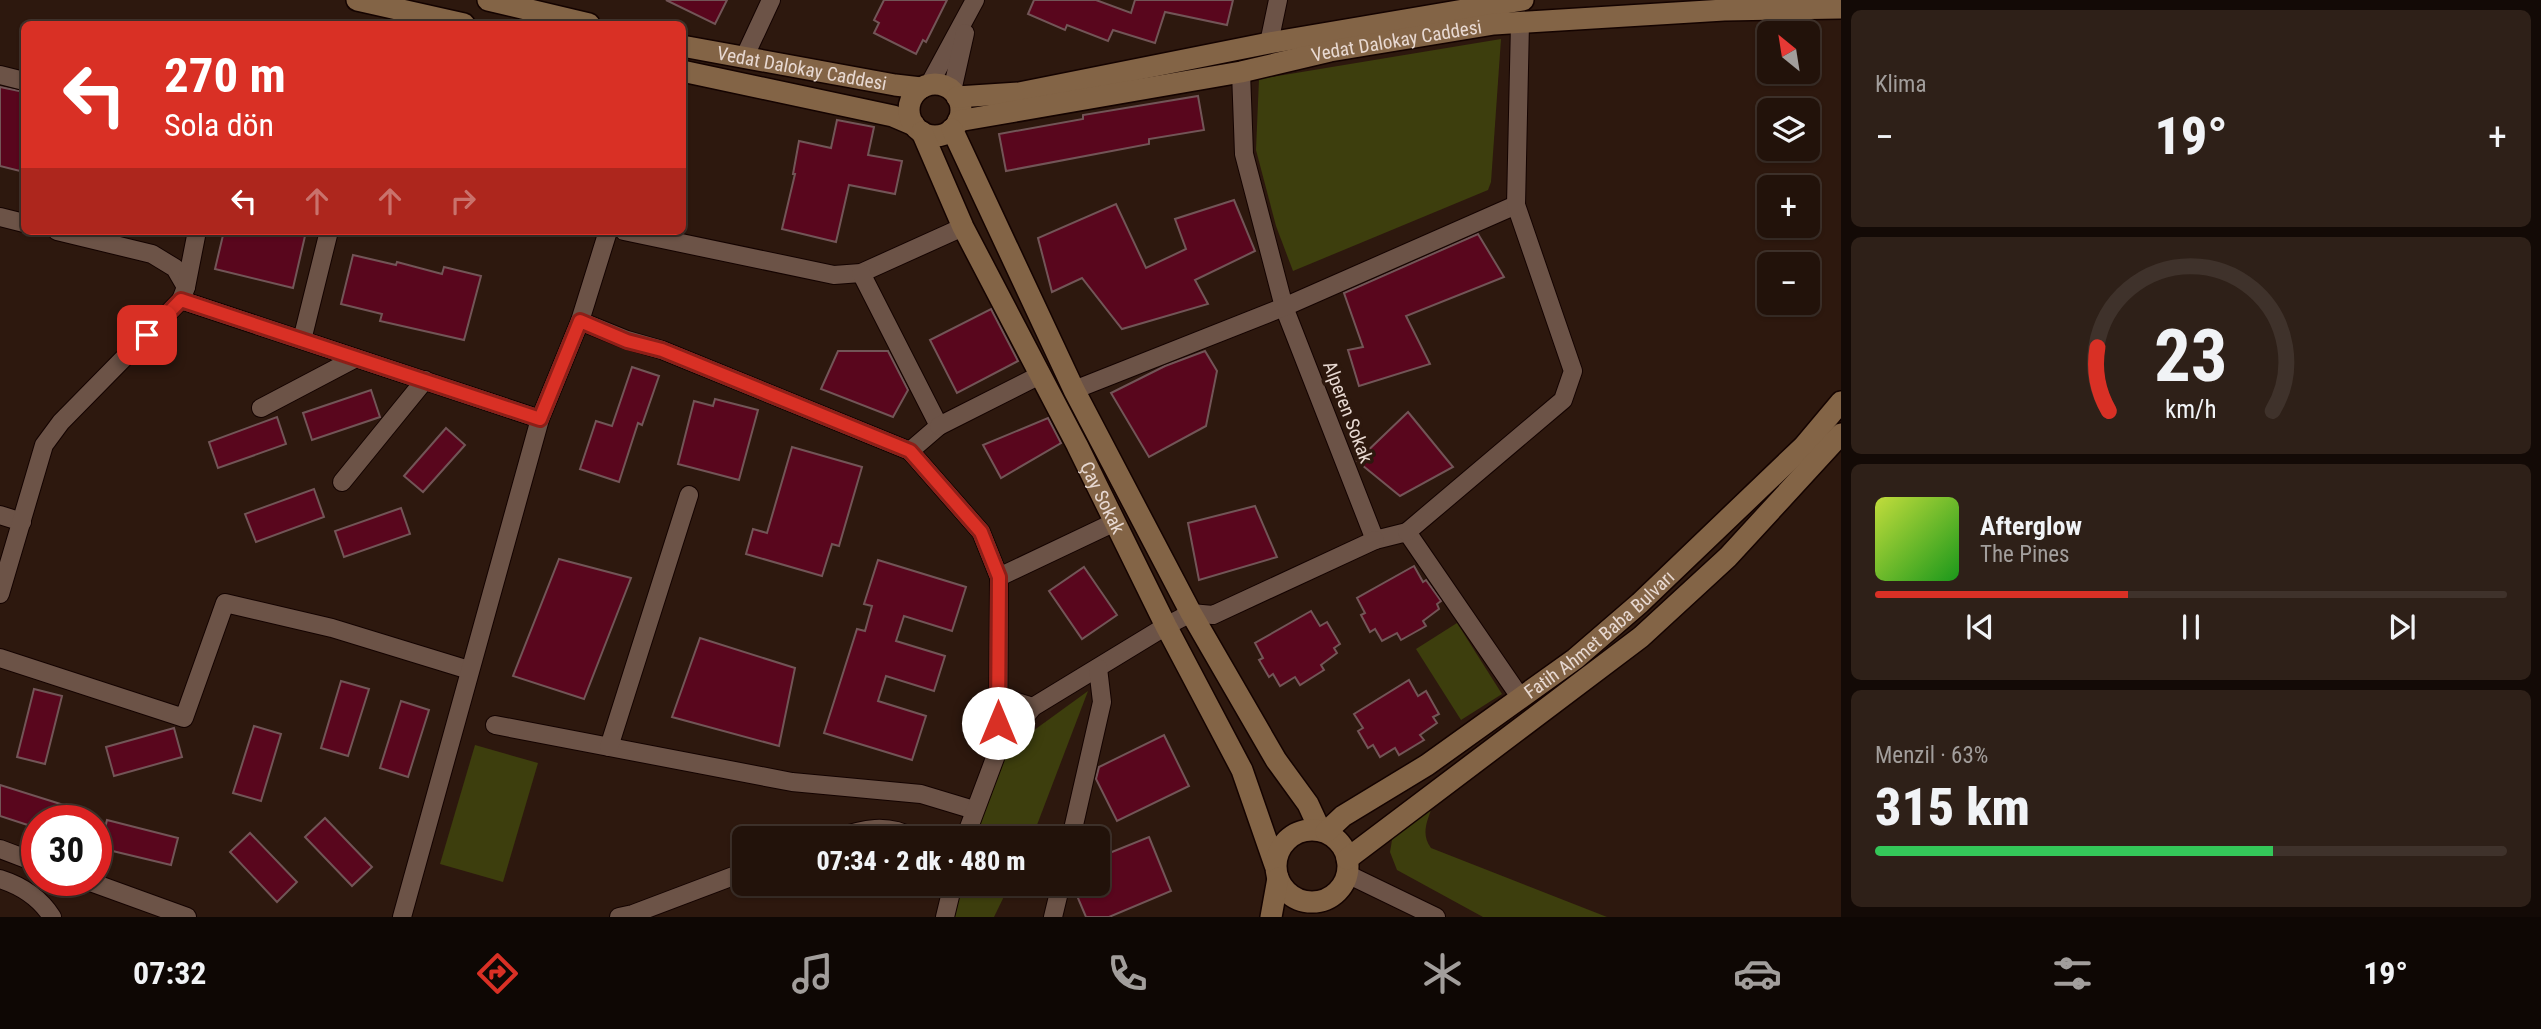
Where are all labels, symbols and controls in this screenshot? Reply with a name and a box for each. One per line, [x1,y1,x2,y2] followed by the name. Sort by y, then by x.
[1309,15,1483,66] street label: Vedat Dalokay Caddesi
[1757,21,1820,84] north arrow
[1757,21,1820,315] map controls
[715,41,889,95] street label: Vedat Dalokay Caddesi
[164,47,286,104] text: 270 m
[49,49,140,140] icon: left
[1875,71,1926,98] text: Klima
[1757,98,1820,161] button: layers
[164,106,274,144] text: Sola dön
[2154,106,2228,167] text: 19°
[1875,115,1894,159] text: −
[2488,115,2507,159] text: +
[1757,175,1820,238] button: +
[225,182,263,220] icon: left
[298,182,336,220] icon: ahead
[371,182,409,220] icon: ahead
[444,182,482,220] icon: right
[1757,252,1820,315] button: −
[117,305,177,365] pin
[2154,314,2228,400] text: 23
[128,316,166,354] icon: arrive
[1318,358,1378,467] street label: Alperen Sokak
[2165,395,2217,424] text: km/h
[1075,458,1130,538] street label: Çay Sokak
[1980,511,2082,541] text: Afterglow
[1980,541,2070,568] text: The Pines
[1520,565,1679,703] street label: Fatih Ahmet Baba Bulvarı
[1961,608,1999,646] icon: previous
[2172,608,2210,646] icon: pause
[2383,608,2421,646] icon: next
[961,686,1035,760] position arrow
[1875,742,1988,769] text: Menzil · 63%
[1875,777,2030,838] text: 315 km
[21,805,112,896] speed limit sign: 30
[816,846,1026,876] text: 07:34 · 2 dk · 480 m
[473,949,522,998] icon: directions
[788,949,837,998] icon: music
[1103,949,1152,998] icon: phone
[1418,949,1467,998] icon: climate
[1733,949,1782,998] icon: car
[2048,949,2097,998] icon: filters
[133,954,206,992] text: 07:32
[2363,954,2408,992] text: 19°

